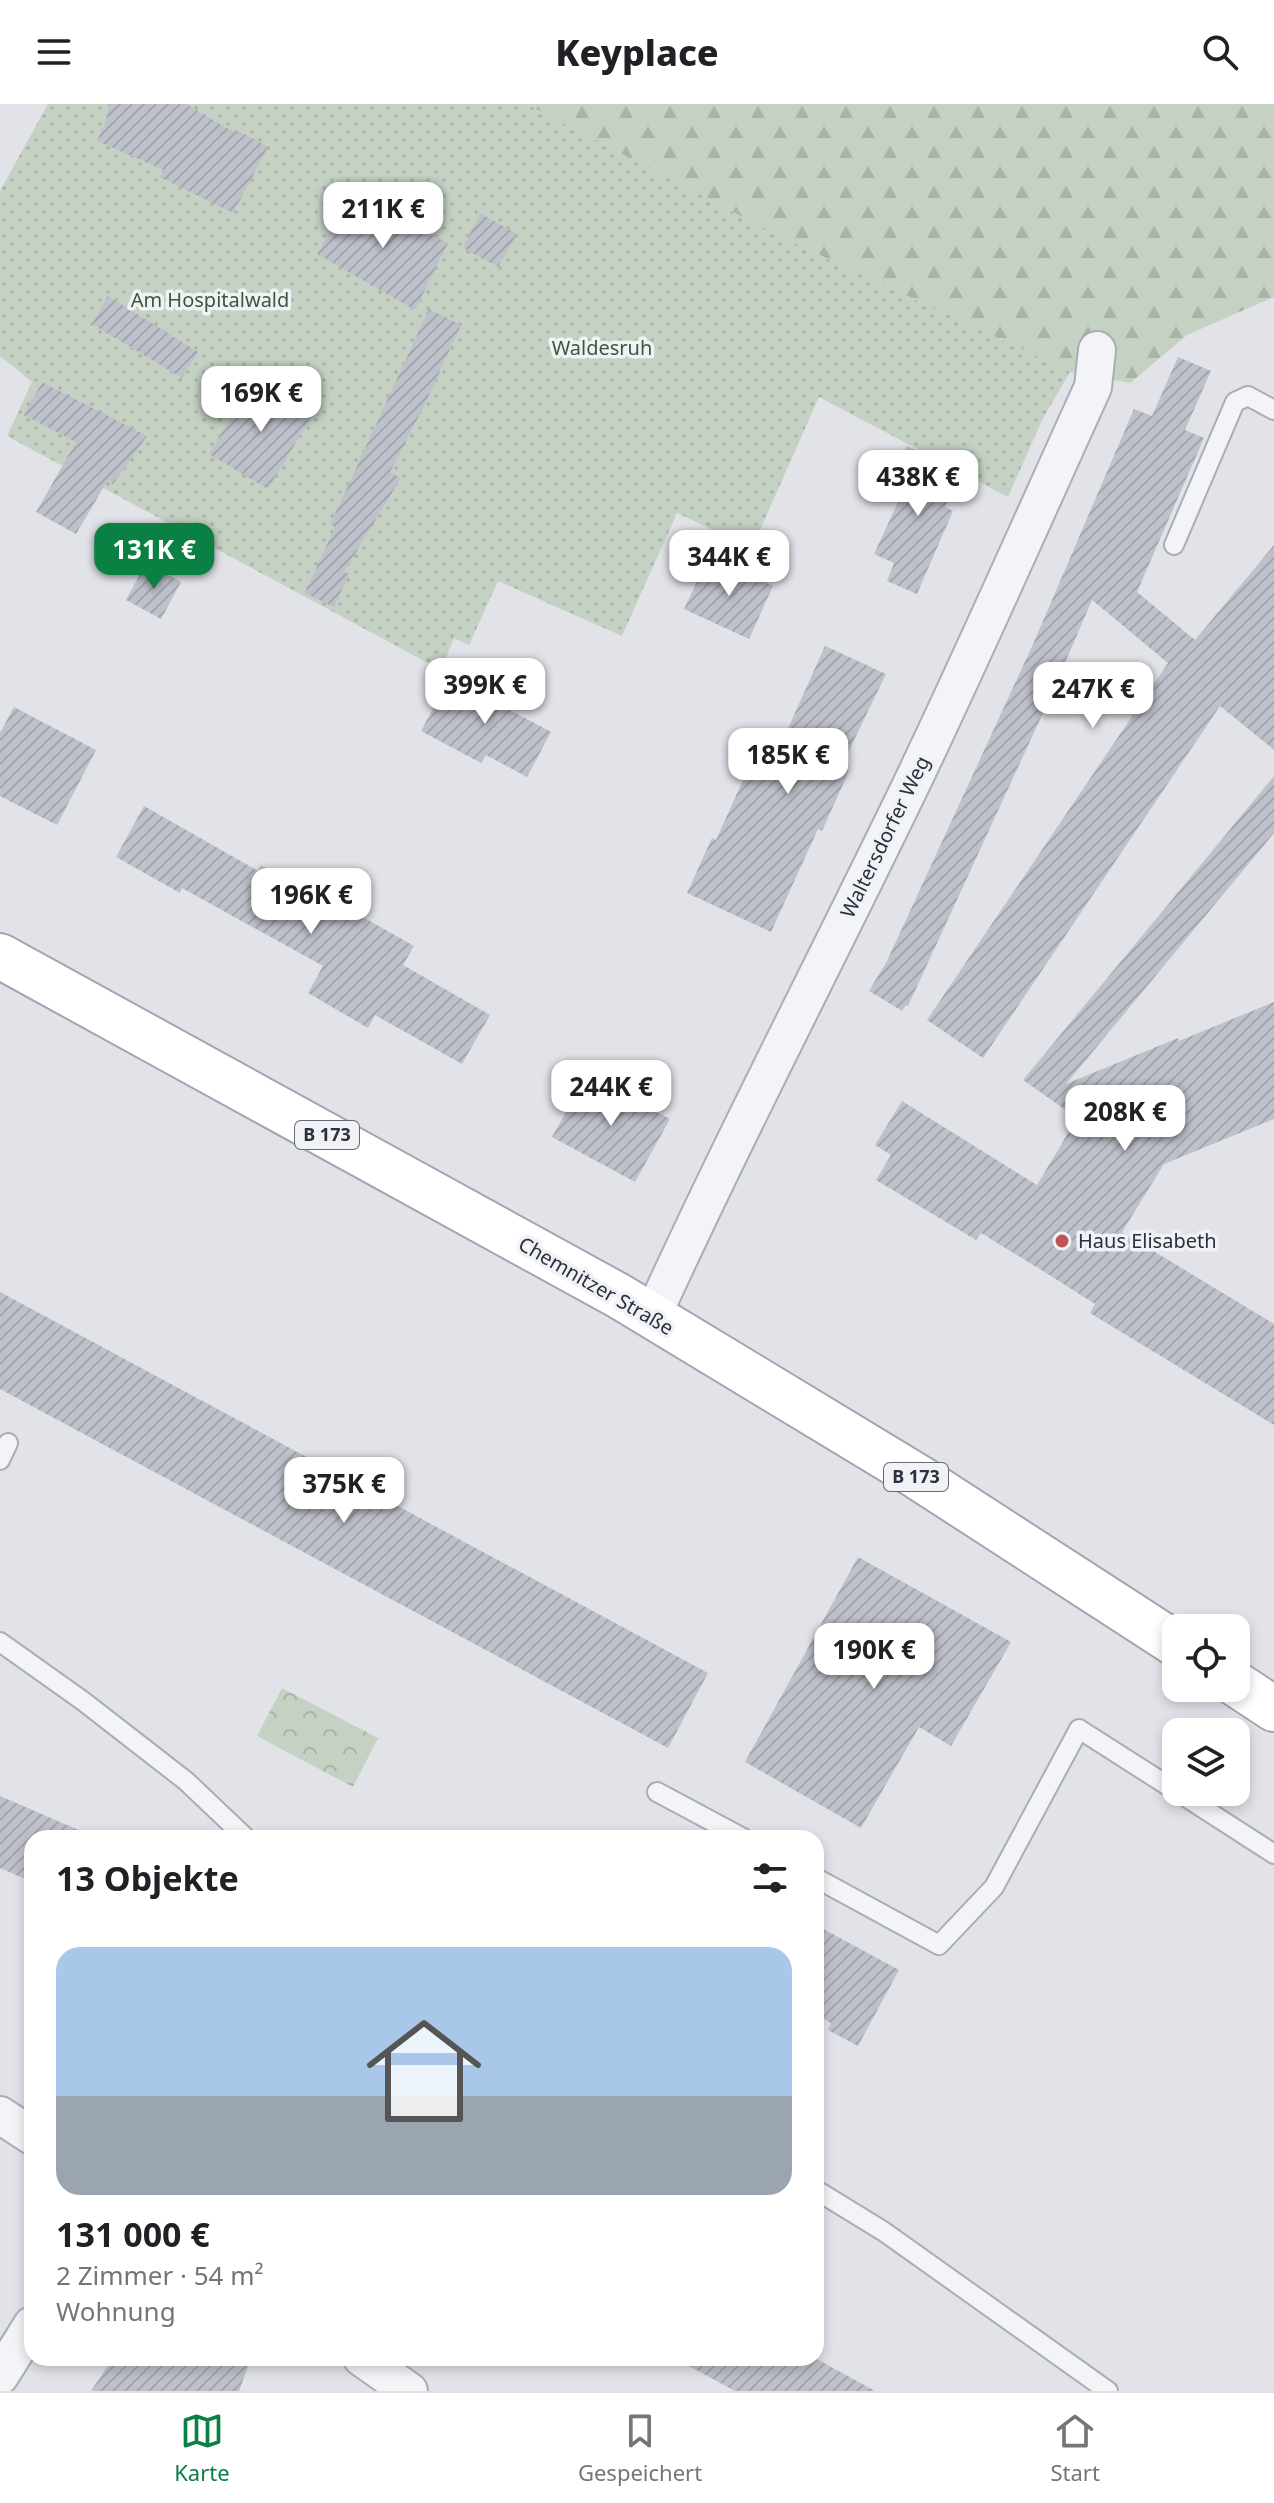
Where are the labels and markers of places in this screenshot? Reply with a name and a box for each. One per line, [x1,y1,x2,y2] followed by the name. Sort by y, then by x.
[318,182,448,250] pin: 211K €
[196,366,326,434] pin: 169K €
[853,450,983,518] pin: 438K €
[89,523,219,591] pin: 131K €
[664,530,794,598] pin: 344K €
[420,658,550,726] pin: 399K €
[1028,662,1158,730] pin: 247K €
[723,728,853,796] pin: 185K €
[246,868,376,936] pin: 196K €
[546,1060,676,1128] pin: 244K €
[1060,1085,1190,1153] pin: 208K €
[1078,1227,1217,1254] place label: Haus Elisabeth
[1053,1232,1071,1250] marker: Haus Elisabeth
[279,1457,409,1525] pin: 375K €
[809,1623,939,1691] pin: 190K €

